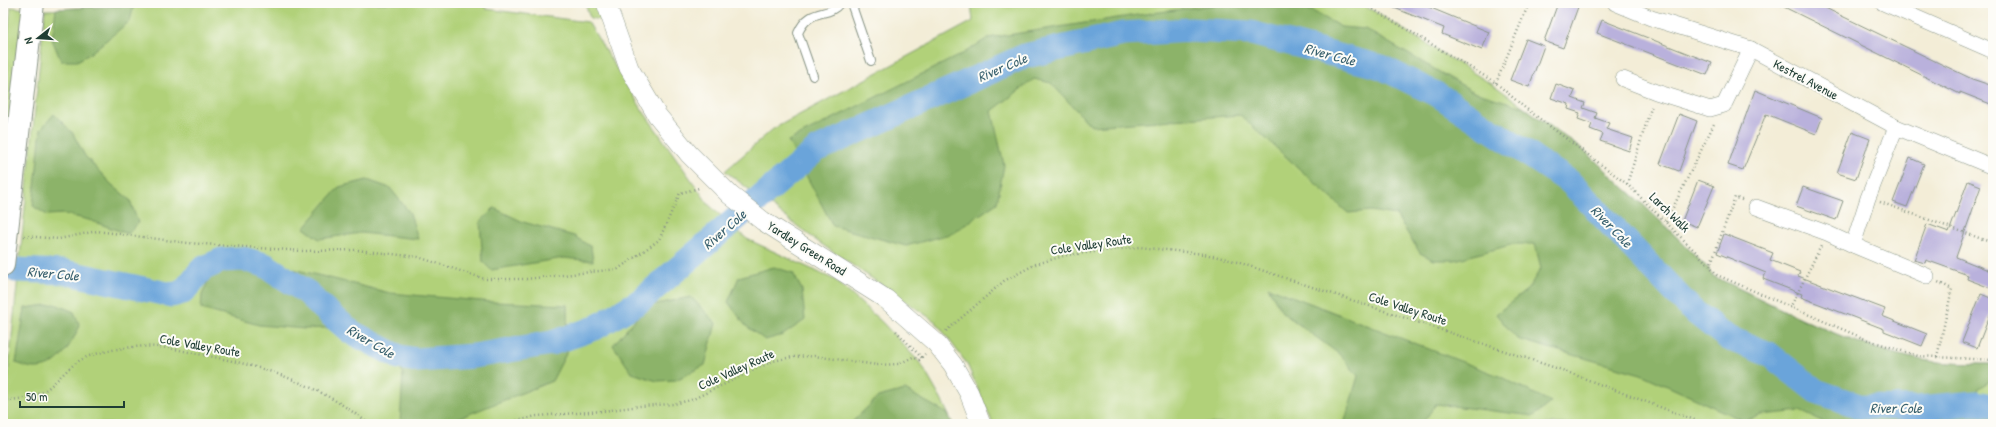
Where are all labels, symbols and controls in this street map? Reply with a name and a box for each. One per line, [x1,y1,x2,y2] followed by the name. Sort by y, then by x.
[18,18,58,58] north arrow
[21,36,36,46] text: N
[1302,38,1359,70] water label: River Cole
[974,48,1031,86] water label: River Cole
[1770,54,1842,104] street label: Kestrel Avenue
[1646,188,1695,236] street label: Larch Walk
[1587,201,1638,252] water label: River Cole
[698,204,751,253] water label: River Cole
[764,217,850,279] street label: Yardley Green Road
[1049,229,1133,259] street label: Cole Valley Route
[26,261,81,285] water label: River Cole
[1366,287,1450,329] street label: Cole Valley Route
[344,320,399,363] water label: River Cole
[158,329,242,361] street label: Cole Valley Route
[695,344,777,394] street label: Cole Valley Route
[20,383,124,409] scale bar
[26,388,47,405] text: 50 m
[1870,398,1923,417] water label: River Cole

